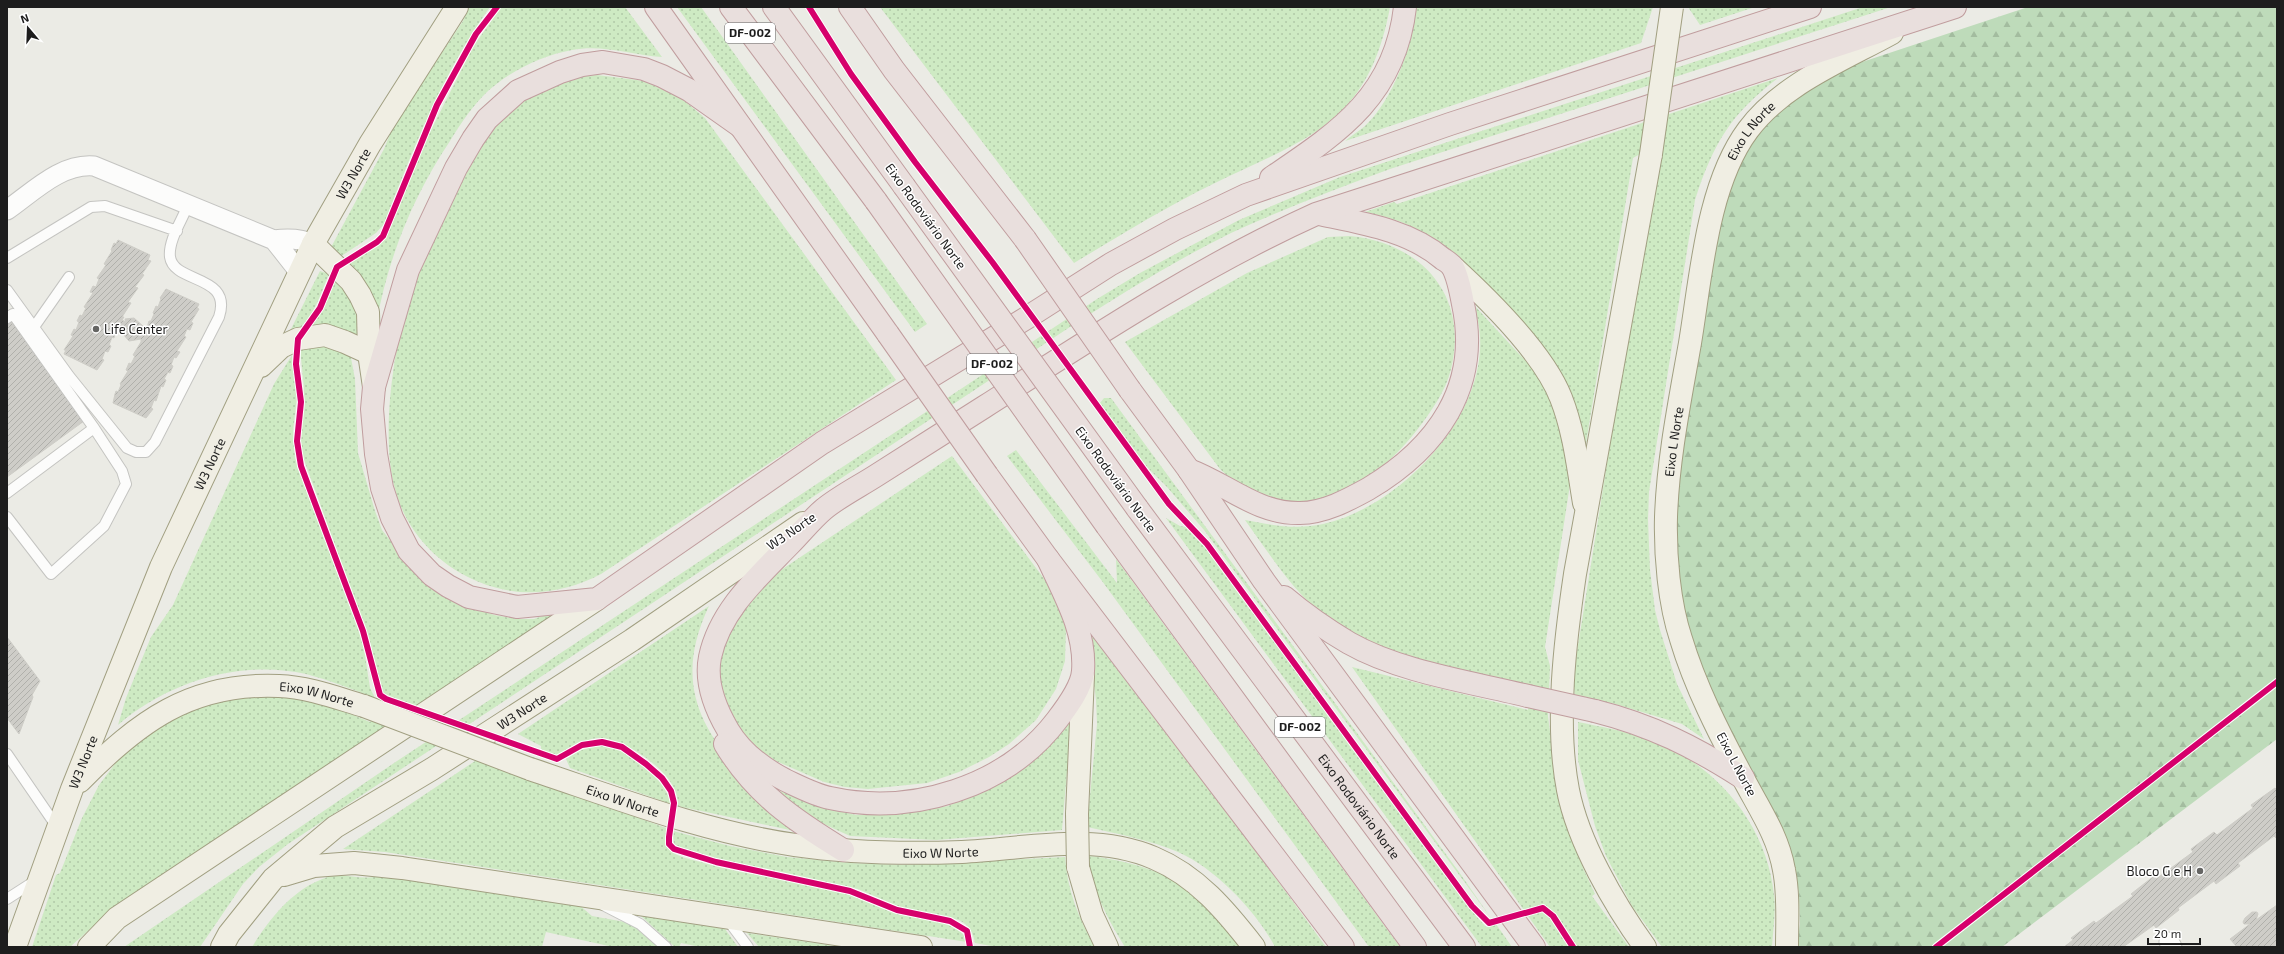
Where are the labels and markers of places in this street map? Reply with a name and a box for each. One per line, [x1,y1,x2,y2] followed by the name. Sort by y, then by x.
[104,321,168,337] place label: Life Center
[91,324,101,334] marker: Life Center
[2127,863,2192,879] place label: Bloco G e H
[2195,866,2205,876] marker: Bloco G e H

